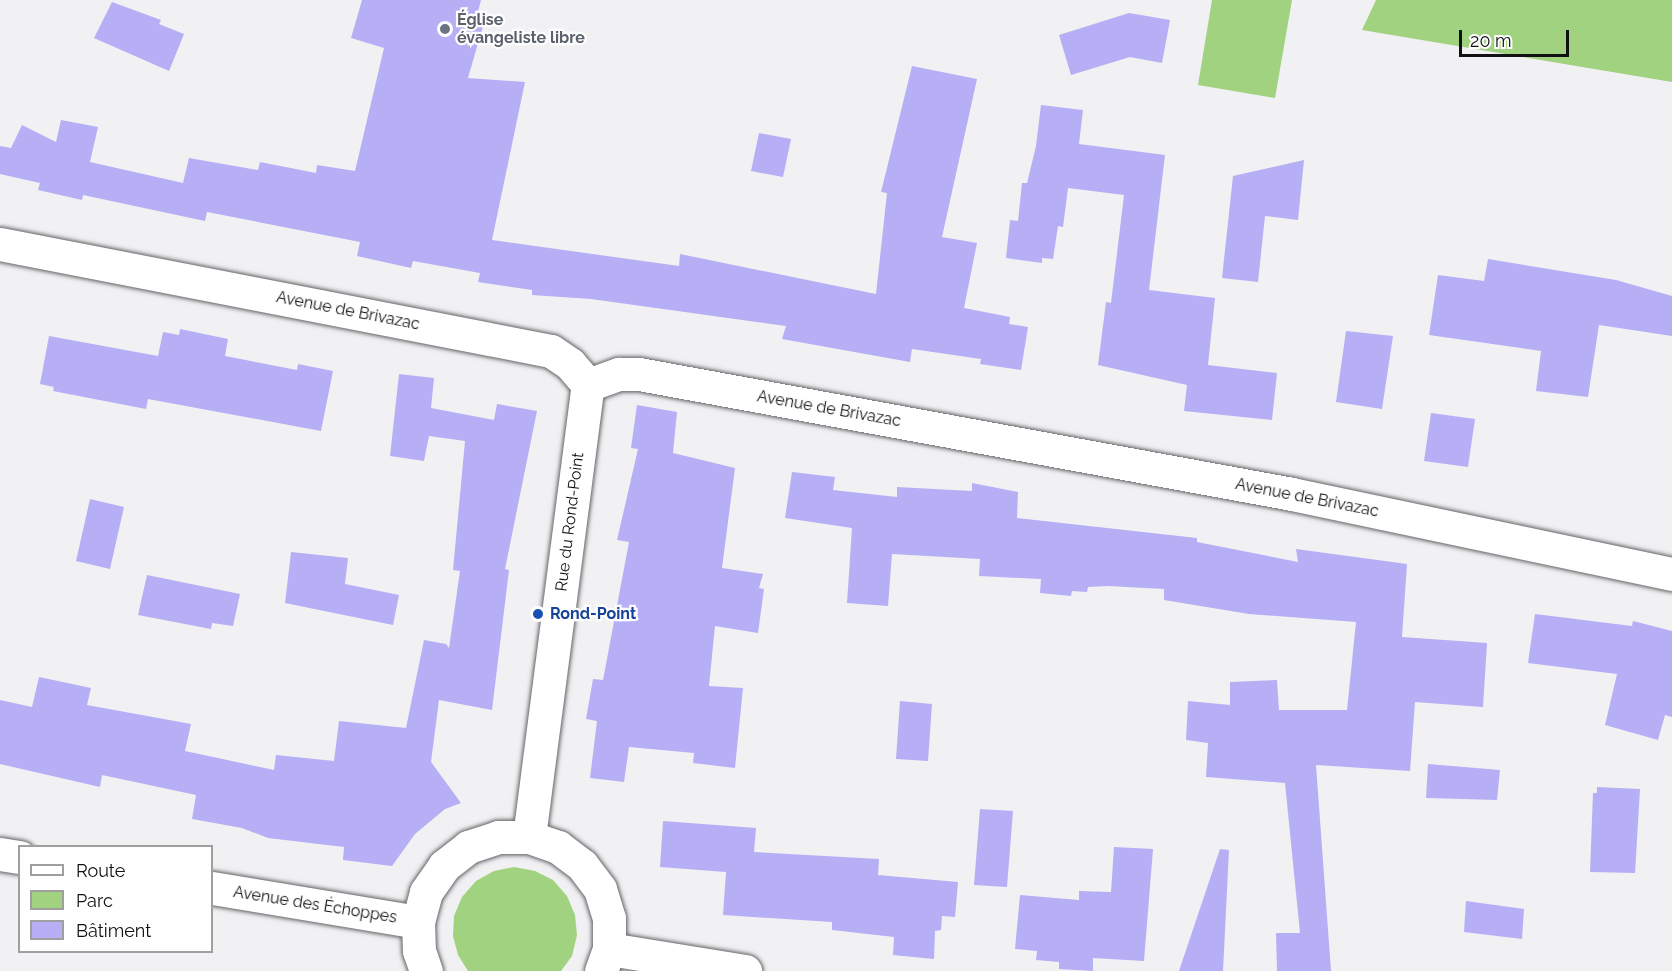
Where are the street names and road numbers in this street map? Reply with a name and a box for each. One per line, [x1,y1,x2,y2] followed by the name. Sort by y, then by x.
[275,288,421,334] street label: Avenue de Brivazac
[756,387,902,431] street label: Avenue de Brivazac
[552,451,588,593] street label: Rue du Rond-Point
[1234,475,1380,521] street label: Avenue de Brivazac
[232,883,398,927] street label: Avenue des Échoppes

